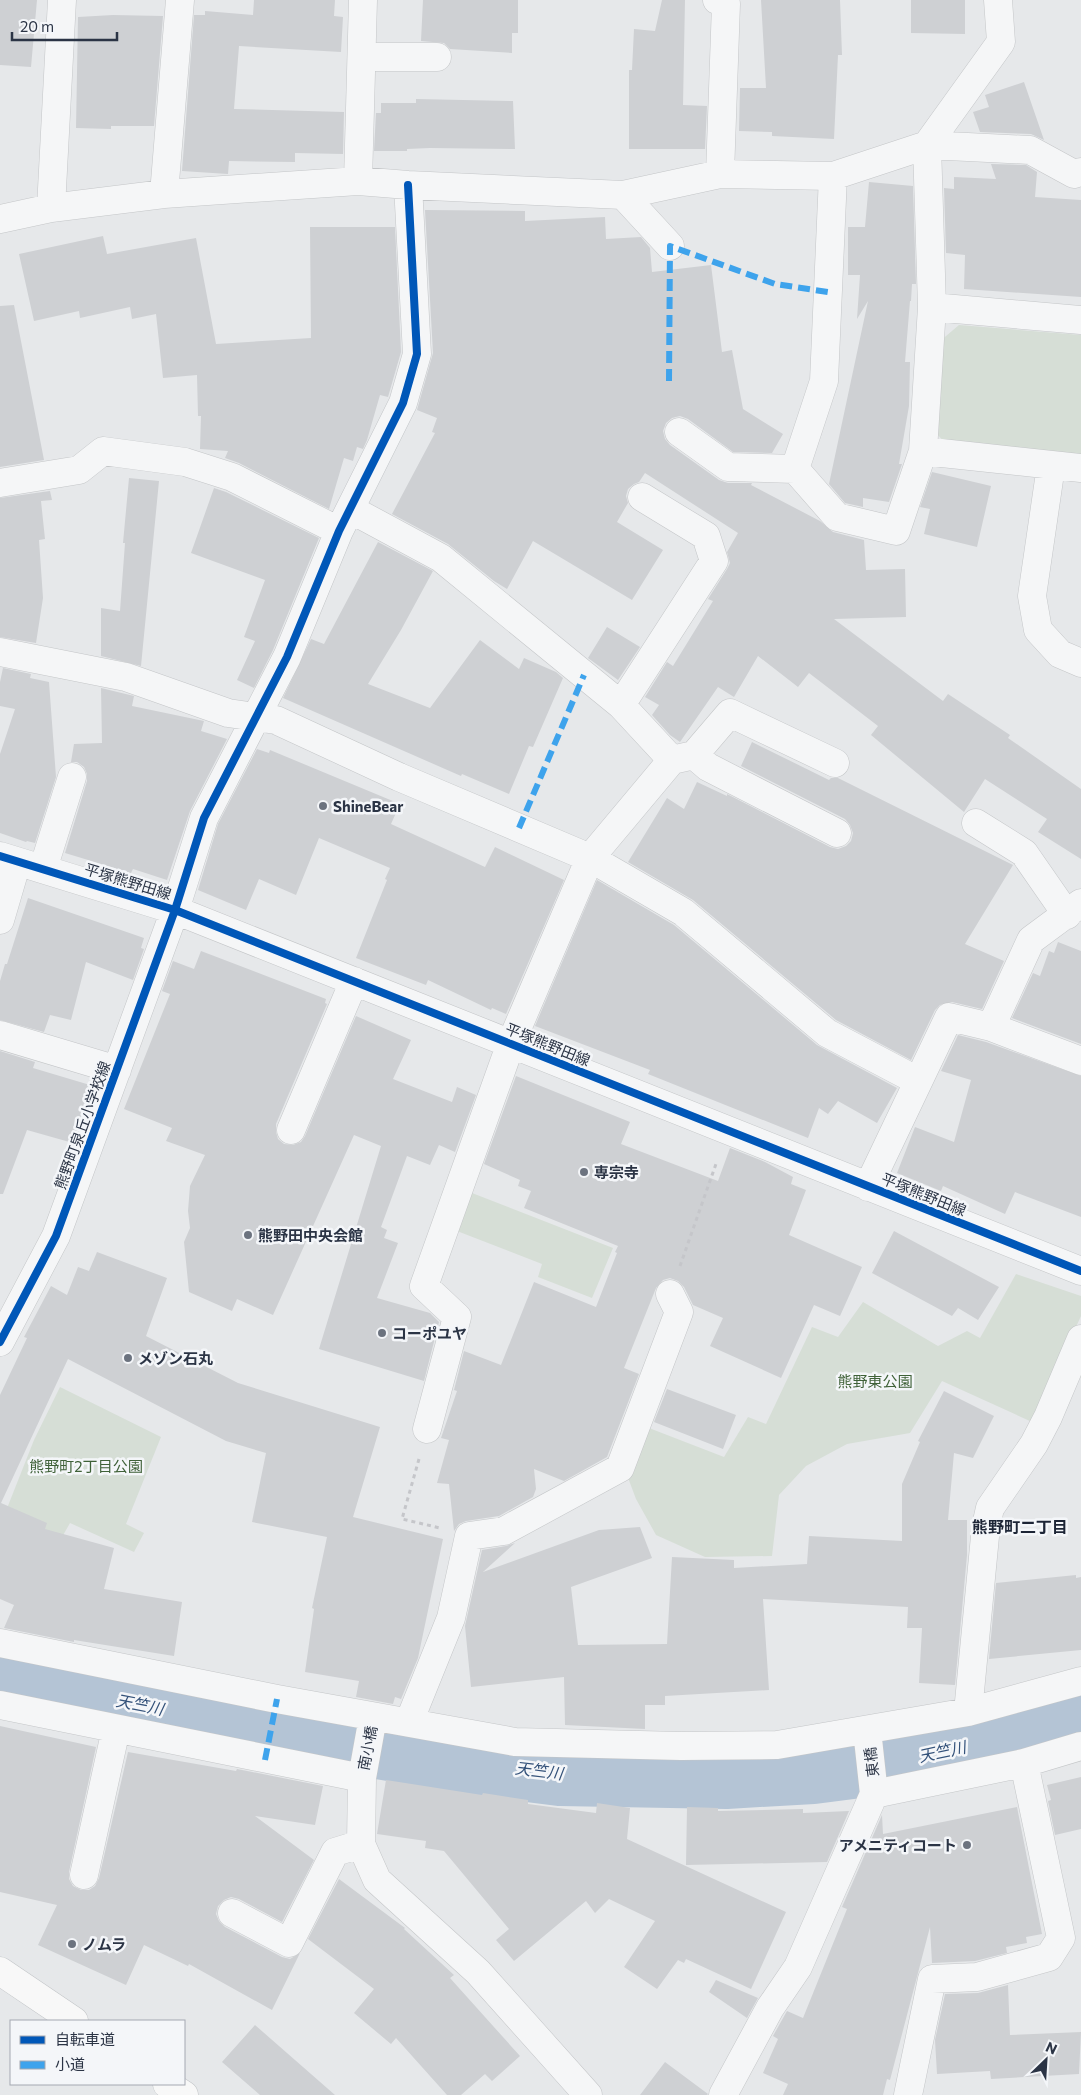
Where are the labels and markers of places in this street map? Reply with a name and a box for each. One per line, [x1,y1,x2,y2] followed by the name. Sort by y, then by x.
[333,797,403,815] place label: ShineBear
[317,800,329,812] marker: ShineBear
[594,1163,639,1181] place label: 専宗寺
[578,1166,590,1178] marker: 専宗寺
[258,1226,363,1244] place label: 熊野田中央会館
[242,1229,254,1241] marker: 熊野田中央会館
[392,1324,467,1342] place label: コーポユヤ
[376,1327,388,1339] marker: コーポユヤ
[138,1349,213,1367] place label: メゾン石丸
[122,1352,134,1364] marker: メゾン石丸
[839,1836,957,1854] place label: アメニティコート
[961,1839,973,1851] marker: アメニティコート
[82,1935,126,1953] place label: ノムラ
[66,1938,78,1950] marker: ノムラ

